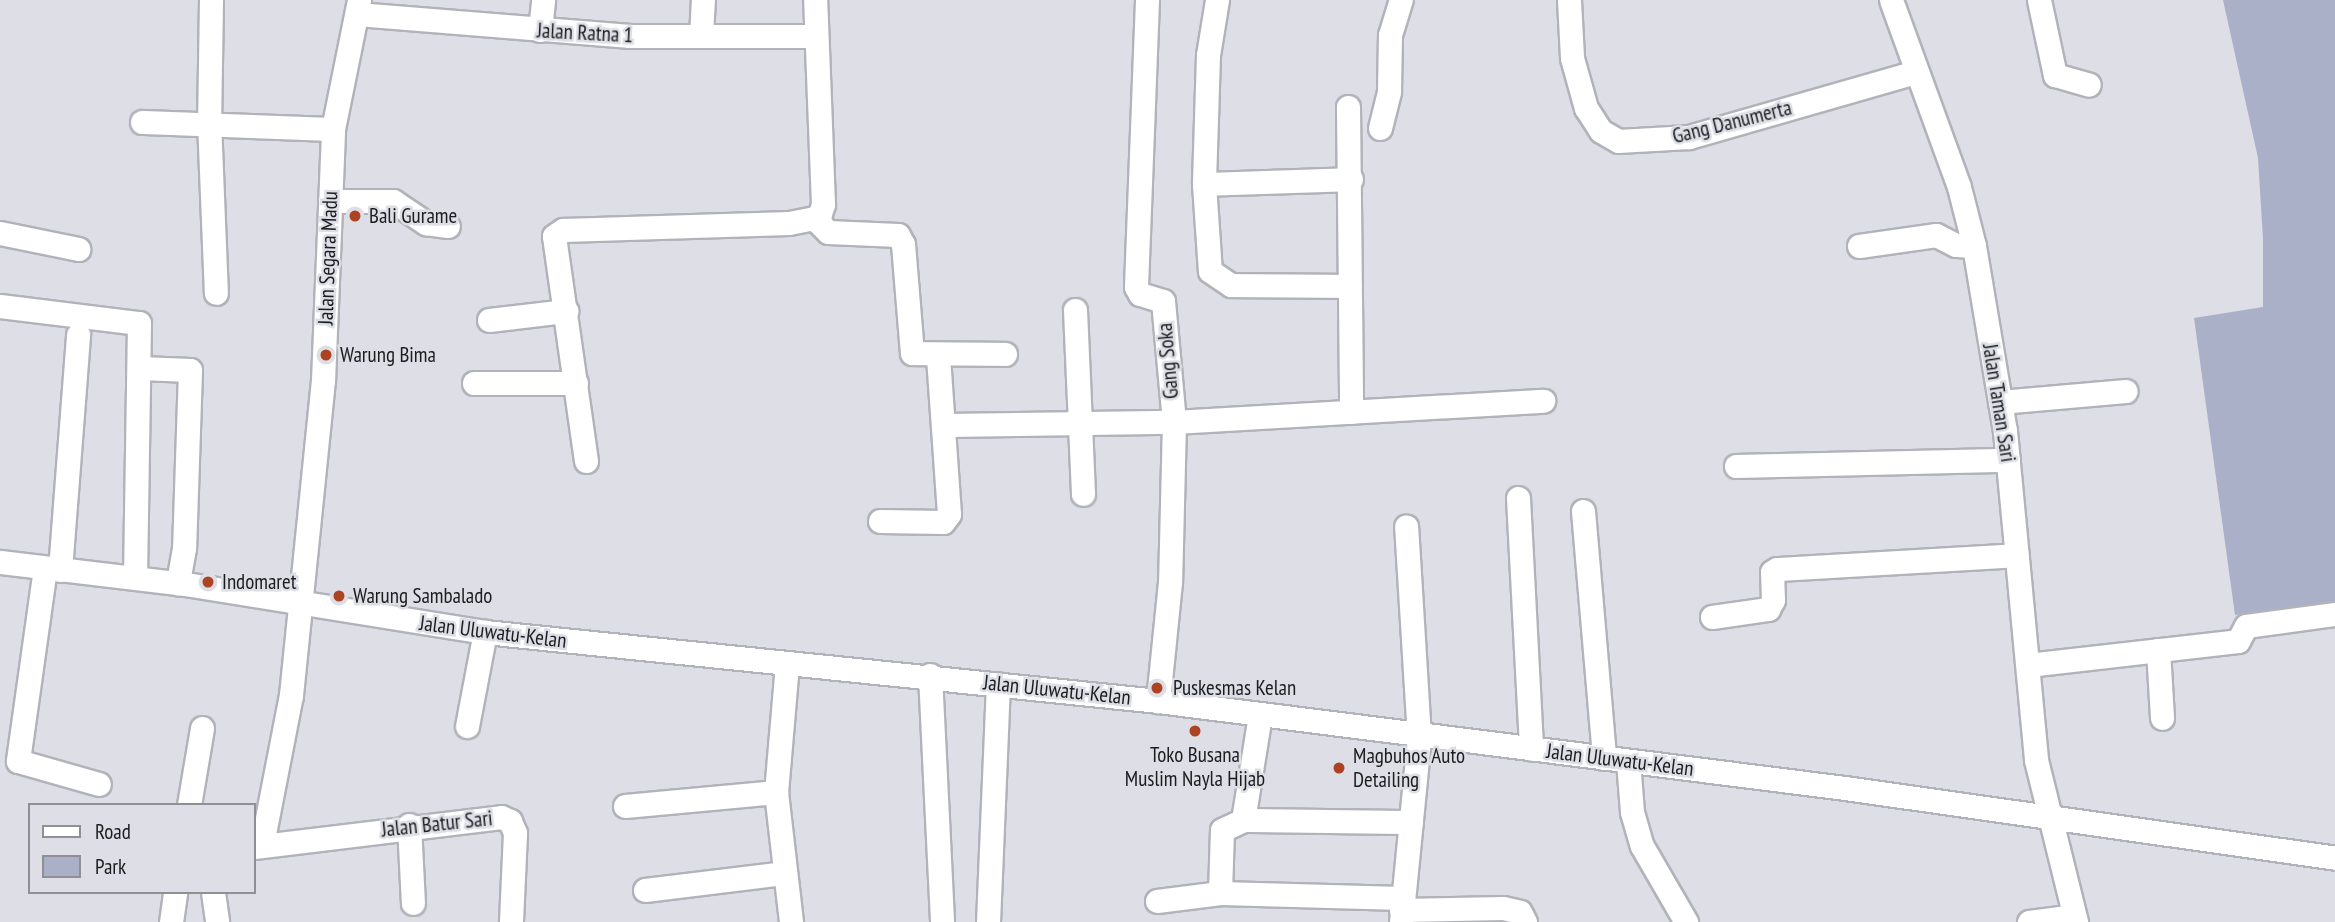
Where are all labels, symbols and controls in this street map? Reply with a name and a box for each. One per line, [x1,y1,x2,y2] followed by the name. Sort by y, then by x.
[536,18,634,48] street label: Jalan Ratna 1
[1670,95,1794,149] street label: Gang Danumerta
[313,191,343,325] street label: Jalan Segara Madu
[369,203,457,229] place label: Bali Gurame
[347,208,363,224] marker: Bali Gurame
[1152,322,1184,400] street label: Gang Soka
[340,342,436,368] place label: Warung Bima
[1977,342,2021,464] street label: Jalan Taman Sari
[318,347,334,363] marker: Warung Bima
[222,569,297,595] place label: Indomaret
[200,574,216,590] marker: Indomaret
[353,583,492,609] place label: Warung Sambalado
[331,588,347,604] marker: Warung Sambalado
[418,610,568,654] street label: Jalan Uluwatu-Kelan
[982,670,1132,710] street label: Jalan Uluwatu-Kelan
[1173,675,1296,701] place label: Puskesmas Kelan
[1147,678,1167,698] marker: Puskesmas Kelan
[1187,723,1203,739] marker: Toko Busana Muslim Nayla Hijab
[1545,738,1695,782] street label: Jalan Uluwatu-Kelan
[1125,742,1265,792] place label: Toko Busana Muslim Nayla Hijab
[1353,743,1466,793] place label: Magbuhos Auto Detailing
[1331,760,1347,776] marker: Magbuhos Auto Detailing
[28,803,256,894] legend
[380,806,494,842] street label: Jalan Batur Sari
[95,818,131,845] text: Road
[95,853,126,880] text: Park

